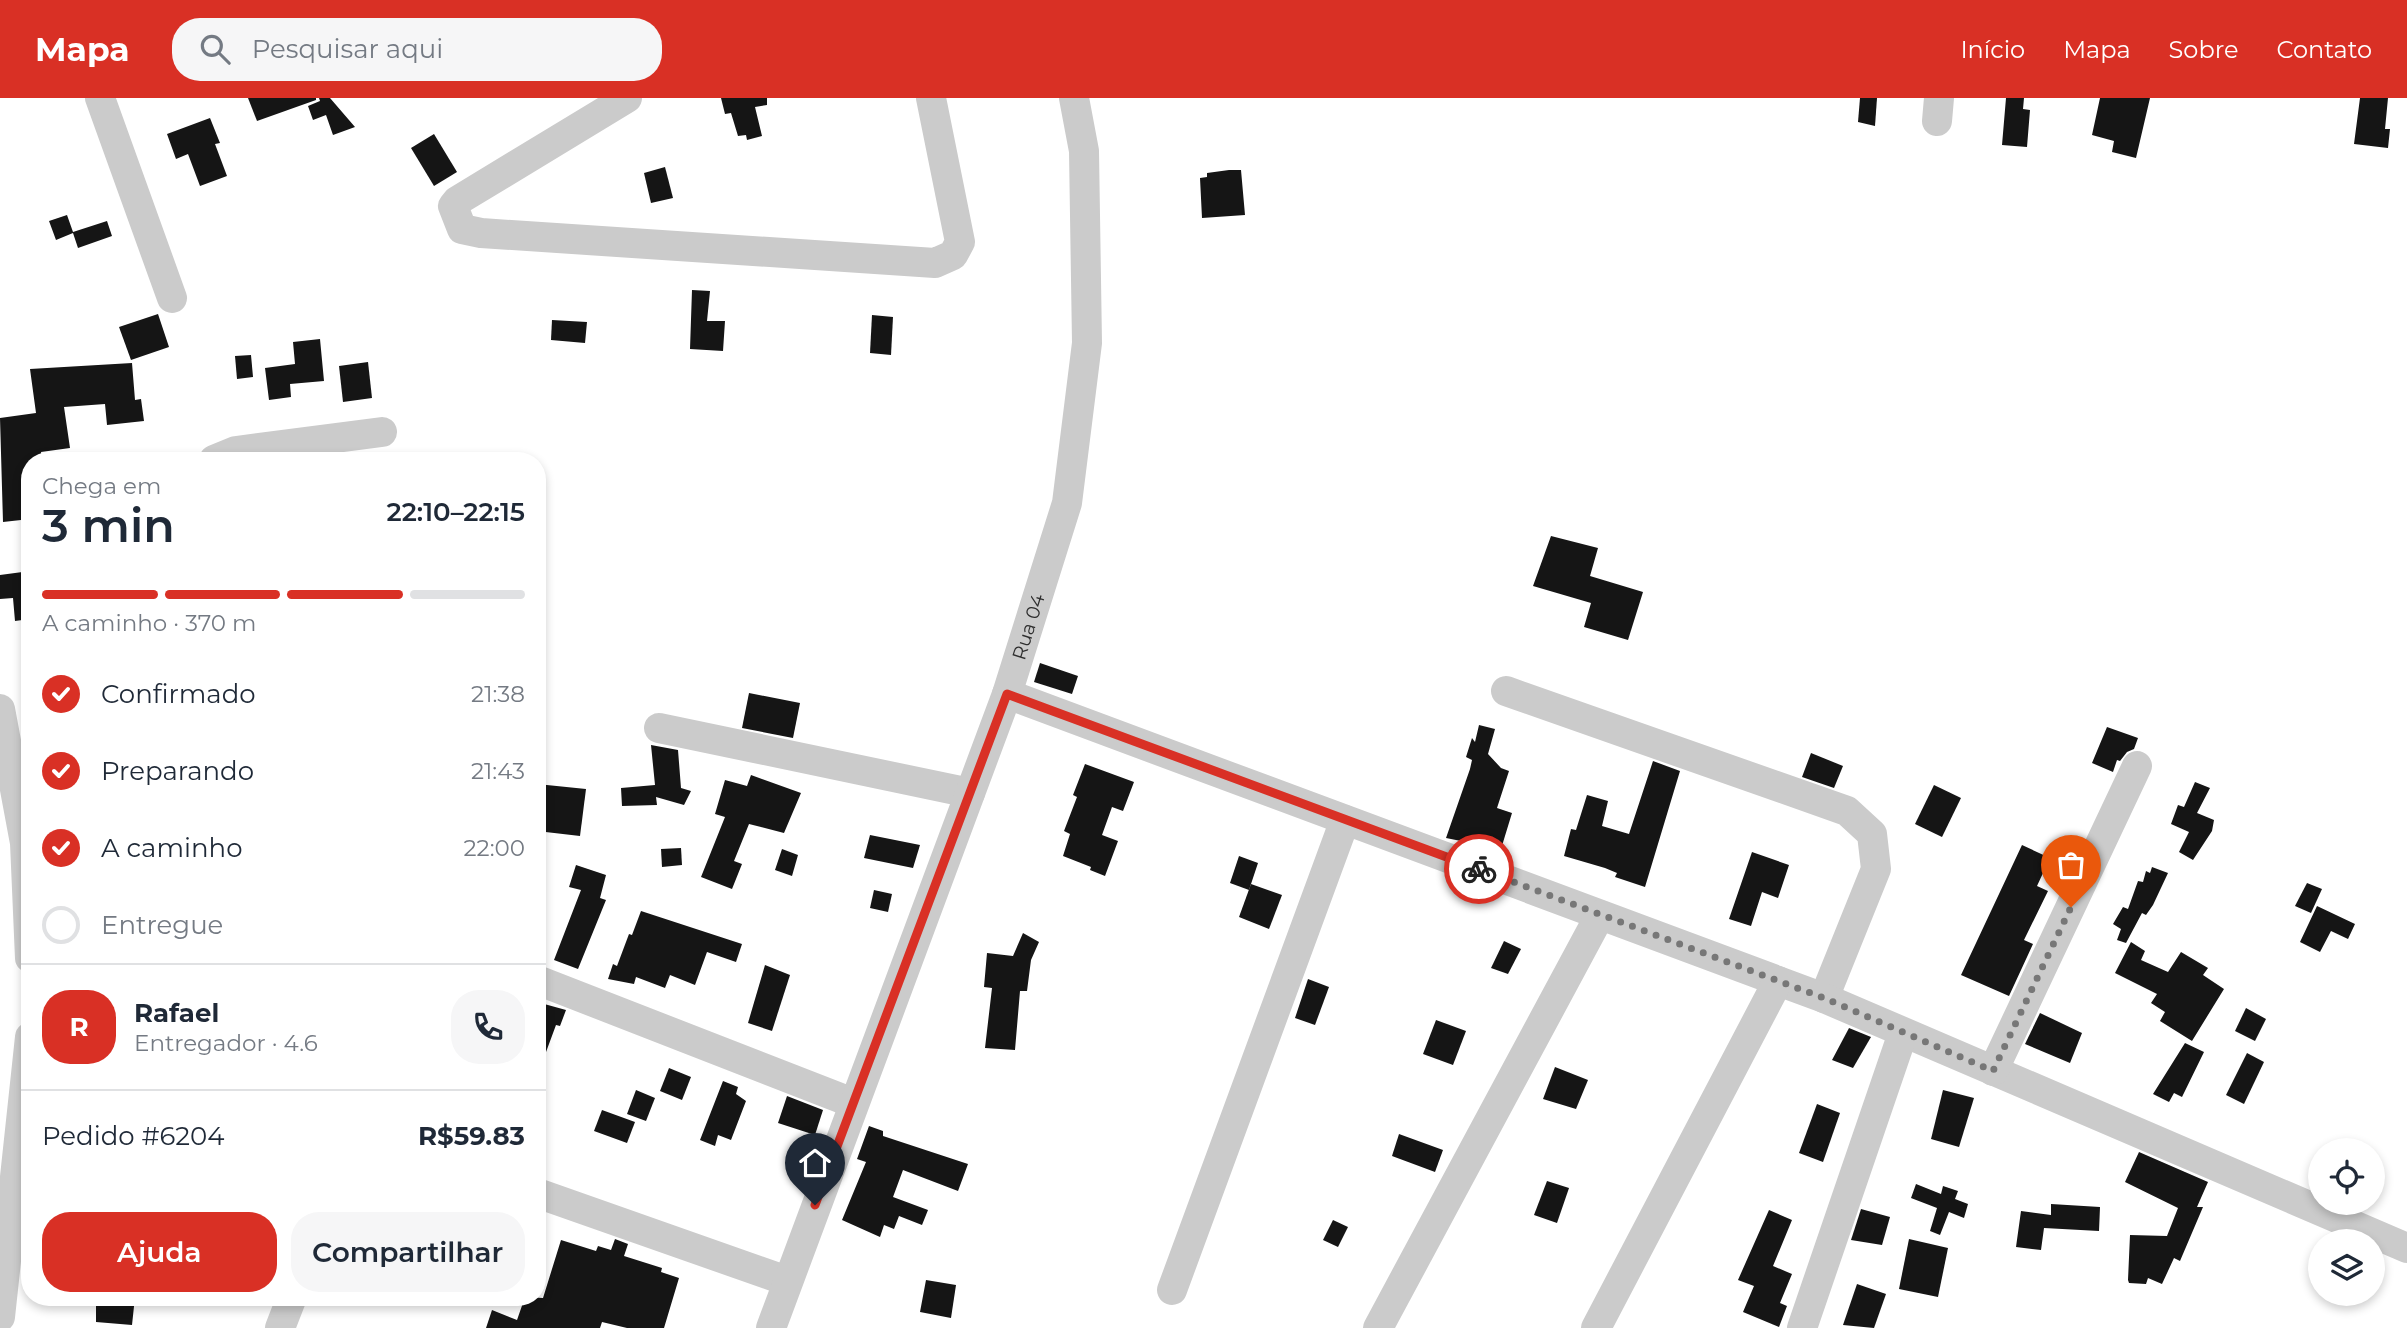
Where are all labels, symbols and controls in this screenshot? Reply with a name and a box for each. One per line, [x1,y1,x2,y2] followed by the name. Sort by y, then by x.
[172,18,662,81] search box
[35,29,130,69] text: Mapa
[196,30,234,68] icon: search
[252,33,443,65] text: Pesquisar aqui
[1960,35,2025,64] text: Início
[2063,35,2131,64] text: Mapa
[2169,35,2238,64] text: Sobre
[2276,35,2372,64] text: Contato
[42,472,161,500] text: Chega em
[387,496,525,528] text: 22:10–22:15
[42,497,175,554] text: 3 min
[1007,591,1050,663] street label: Rua 04
[42,609,256,637] text: A caminho · 370 m
[42,675,80,713] icon: check
[101,678,256,710] text: Confirmado
[471,680,525,708] text: 21:38
[42,752,80,790] icon: check
[101,755,254,787] text: Preparando
[471,757,525,785] text: 21:43
[42,829,80,867] icon: check
[101,832,242,864] text: A caminho
[464,834,525,862] text: 22:00
[1444,834,1514,904] courier
[2041,835,2101,907] pin
[2052,846,2090,884] icon: bag
[1460,850,1498,888] icon: bike
[101,909,223,941] text: Entregue
[451,990,525,1064] button: phone
[134,997,219,1029] text: Rafael
[69,1011,89,1043] text: R
[134,1029,318,1057] text: Entregador · 4.6
[42,1120,224,1152] text: Pedido #6204
[418,1120,525,1152] text: R$59.83
[785,1133,845,1205] pin
[2308,1138,2385,1306] map controls
[2308,1138,2385,1215] button: locate
[796,1144,834,1182] icon: home
[42,1212,277,1292] button: Ajuda
[291,1212,525,1292] button: Compartilhar
[2308,1229,2385,1306] button: layers

